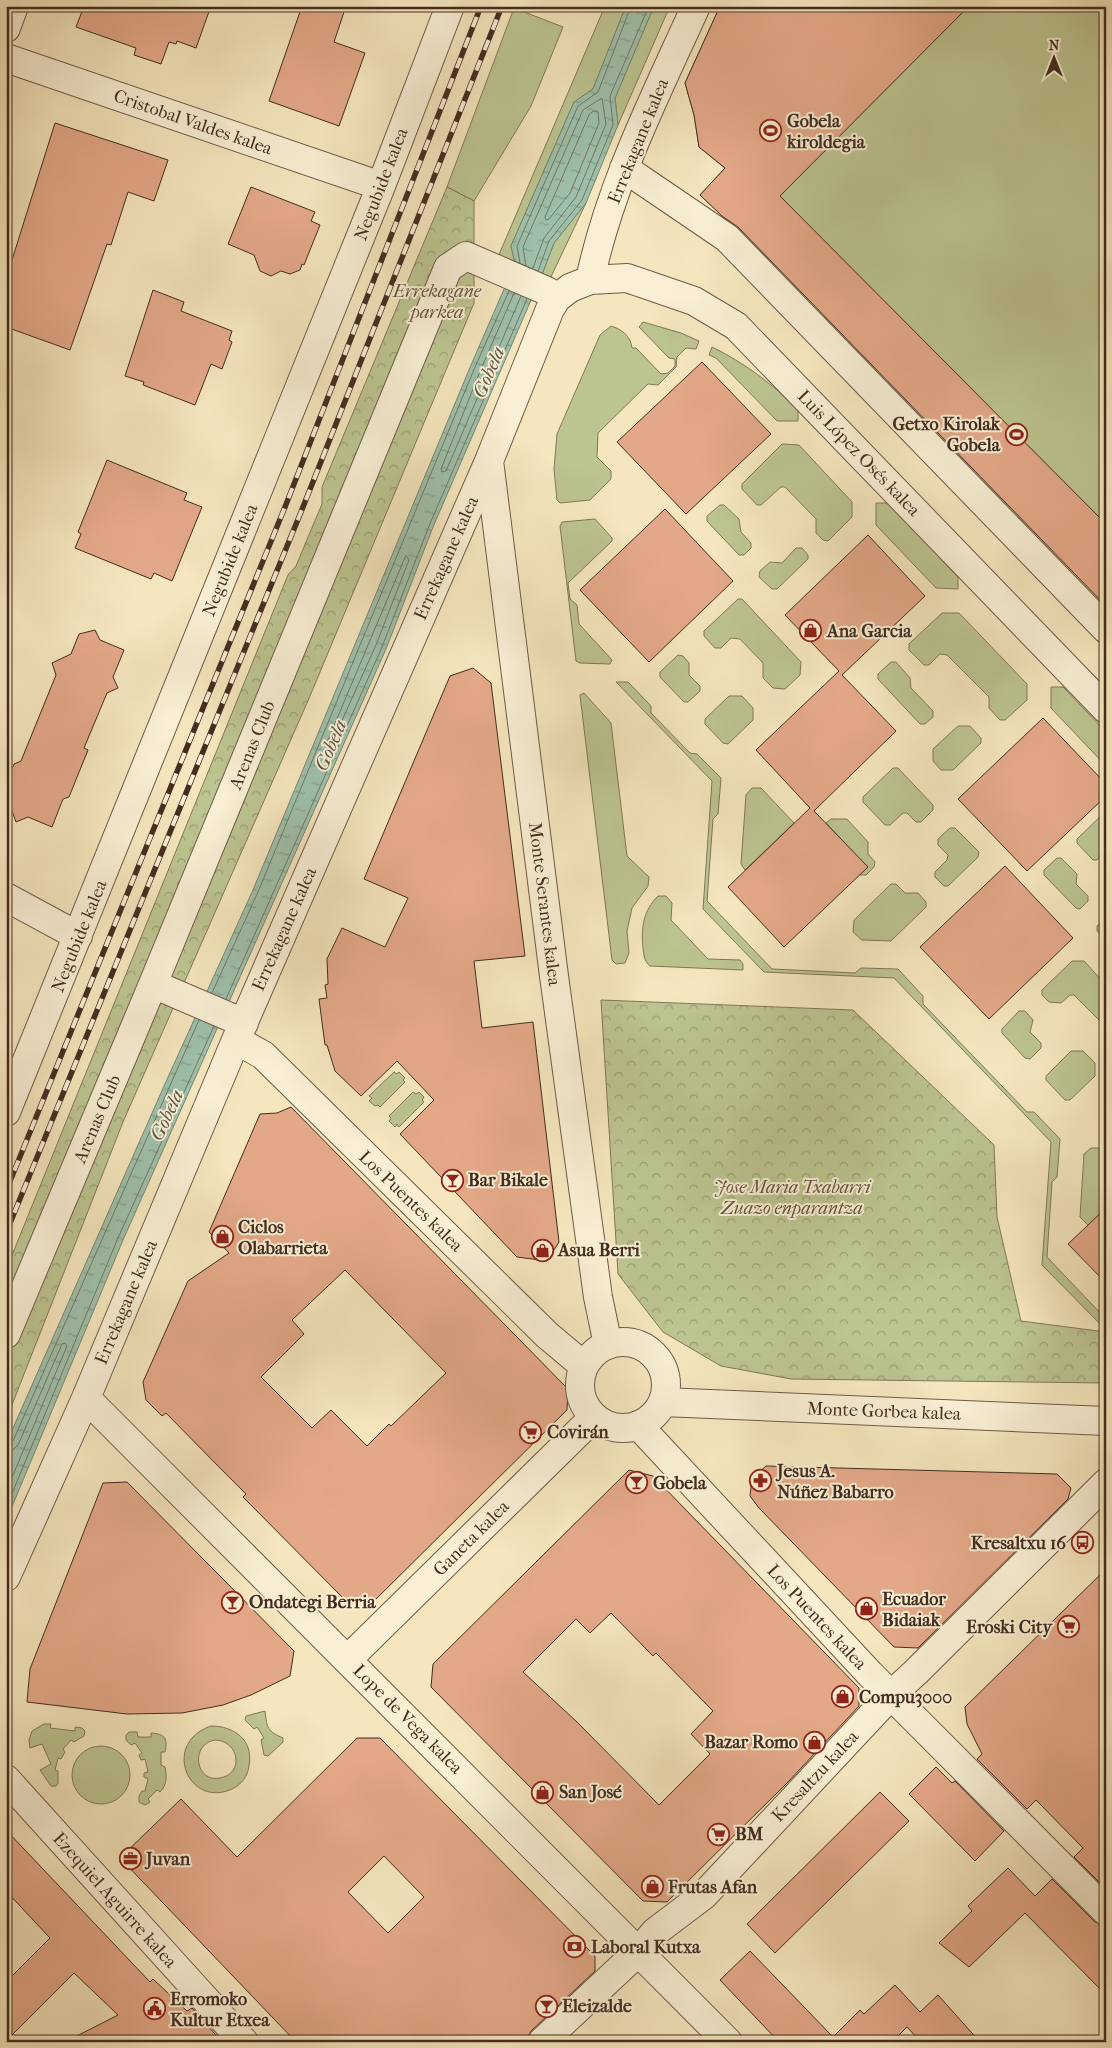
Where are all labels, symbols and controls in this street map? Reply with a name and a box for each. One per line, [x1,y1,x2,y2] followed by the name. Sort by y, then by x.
[1030,32,1080,82] north arrow
[1049,37,1060,54] text: N
[604,75,673,207] street label: Errekagane kalea
[111,85,276,160] street label: Cristobal Valdes kalea
[786,111,866,153] place label: Gobela kiroldegia
[759,119,783,143] sports icon: Gobela kiroldegia
[350,124,413,243] street label: Negubide kalea
[392,281,482,323] park label: Errekagane parkea
[468,344,509,401] water label: Gobela
[793,386,925,521] street label: Luis López Osés kalea
[892,414,1001,456] place label: Getxo Kirolak Gobela
[1004,422,1028,446] sports icon: Getxo Kirolak Gobela
[410,492,483,623] street label: Errekagane kalea
[198,500,263,619] street label: Negubide kalea
[799,619,823,643] shop icon: Ana Garcia
[826,621,912,642] place label: Ana Garcia
[225,698,280,794] street label: Arenas Club
[310,717,351,774] water label: Gobela
[524,821,565,988] street label: Monte Serantes kalea
[248,863,321,994] street label: Errekagane kalea
[47,876,112,995] street label: Negubide kalea
[69,1072,125,1167] street label: Arenas Club
[146,1087,188,1144] water label: Gobela
[354,1146,467,1257] street label: Los Puentes kalea
[440,1168,464,1192] bar icon: Bar Bikale
[468,1170,548,1191] place label: Bar Bikale
[714,1177,872,1219] park label: Jose Maria Txabarri Zuazo enparantza
[238,1217,328,1259] place label: Ciclos Olabarrieta
[210,1225,234,1249] shop icon: Ciclos Olabarrieta
[91,1236,162,1368] street label: Errekagane kalea
[530,1238,554,1262] shop icon: Asua Berri
[557,1240,641,1261] place label: Asua Berri
[807,1398,962,1425] street label: Monte Gorbea kalea
[519,1420,543,1444] supermarket icon: Covirán
[547,1422,609,1443] place label: Covirán
[775,1461,894,1503] place label: Jesus A. Núñez Babarro
[749,1469,773,1493] pharmacy icon: Jesus A. Núñez Babarro
[625,1471,649,1495] bar icon: Gobela
[653,1473,707,1494] place label: Gobela
[429,1496,514,1581] street label: Ganeta kalea
[1070,1531,1094,1555] bus stop icon: Kresaltxu 16
[971,1533,1067,1554] place label: Kresaltxu 16
[763,1560,871,1675] street label: Los Puentes kalea
[882,1589,946,1631] place label: Ecuador Bidaiak
[221,1590,245,1614] bar icon: Ondategi Berria
[249,1592,376,1613] place label: Ondategi Berria
[854,1597,878,1621] shop icon: Ecuador Bidaiak
[1056,1615,1080,1639] supermarket icon: Eroski City
[966,1617,1053,1638] place label: Eroski City
[349,1660,467,1779] street label: Lope de Vega kalea
[831,1685,855,1709] shop icon: Compu3000
[859,1687,952,1708] place label: Compu3000
[768,1726,864,1826] street label: Kresaltzu kalea
[802,1730,826,1754] shop icon: Bazar Romo
[704,1732,798,1753] place label: Bazar Romo
[531,1780,555,1804] shop icon: San José
[559,1782,622,1803] place label: San José
[707,1822,731,1846] supermarket icon: BM
[735,1824,764,1845] place label: BM
[48,1828,181,1973] street label: Ezequiel Aguirre kalea
[118,1847,142,1871] office icon: Juvan
[144,1849,191,1870] place label: Juvan
[640,1875,664,1899] shop icon: Frutas Afan
[667,1877,758,1898] place label: Frutas Afan
[563,1935,587,1959] bank icon: Laboral Kutxa
[591,1937,701,1958] place label: Laboral Kutxa
[170,1989,270,2031] place label: Erromoko Kultur Etxea
[534,1994,558,2018] bar icon: Eleizalde
[562,1996,632,2017] place label: Eleizalde
[142,1997,166,2021] public building icon: Erromoko Kultur Etxea

